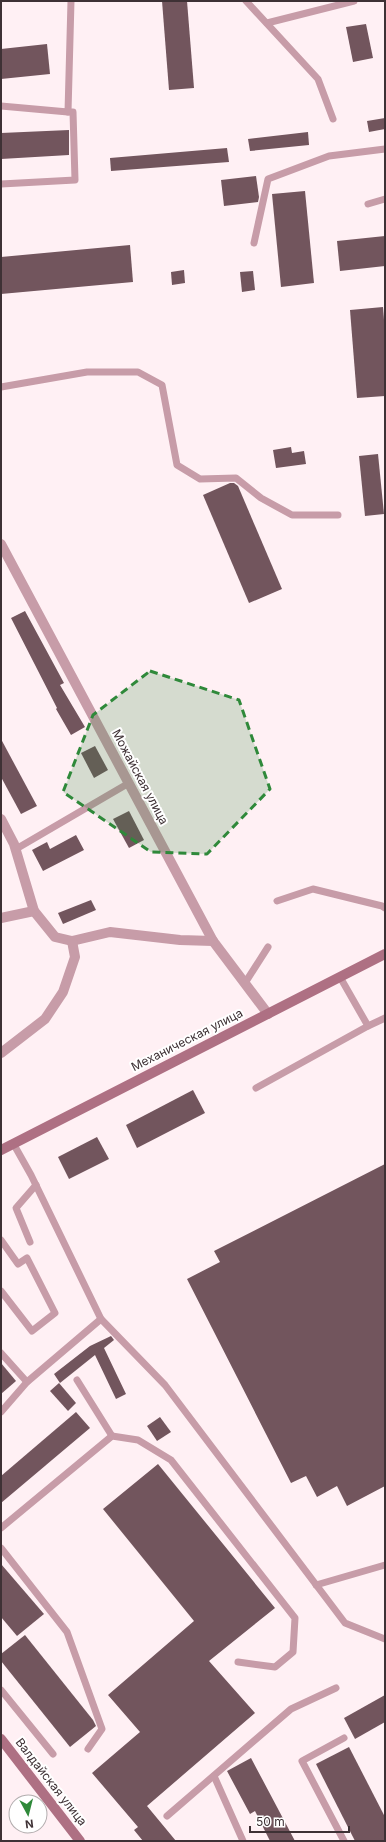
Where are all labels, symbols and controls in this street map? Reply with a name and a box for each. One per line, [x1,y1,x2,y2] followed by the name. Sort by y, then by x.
[109,727,172,827] street label: Можайская улица
[128,1005,245,1074] street label: Механическая улица
[13,1735,90,1829] street label: Валдайская улица
[8,1794,48,1834] north arrow
[250,1808,349,1834] scale bar
[256,1814,285,1829] text: 50 m
[24,1816,34,1831] text: N

